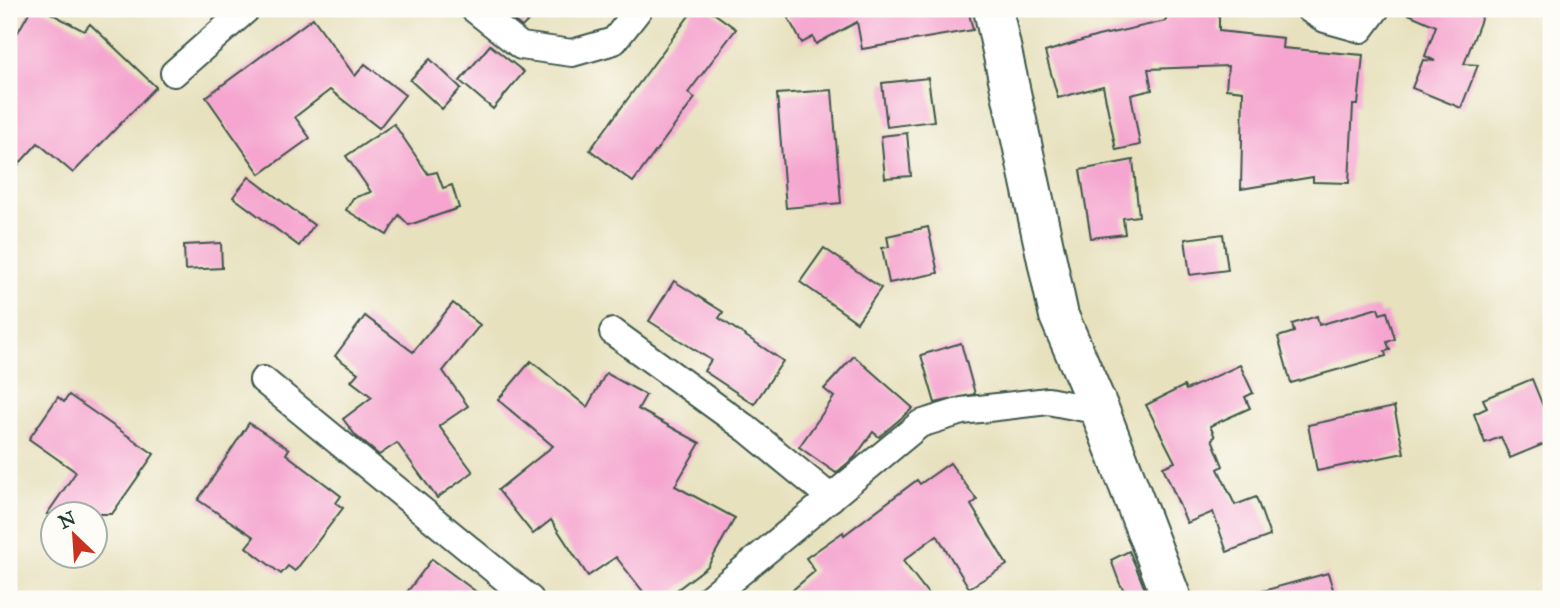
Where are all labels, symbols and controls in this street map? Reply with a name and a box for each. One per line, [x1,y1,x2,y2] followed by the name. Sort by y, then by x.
[38,500,108,570] north arrow
[55,506,79,534] text: N

